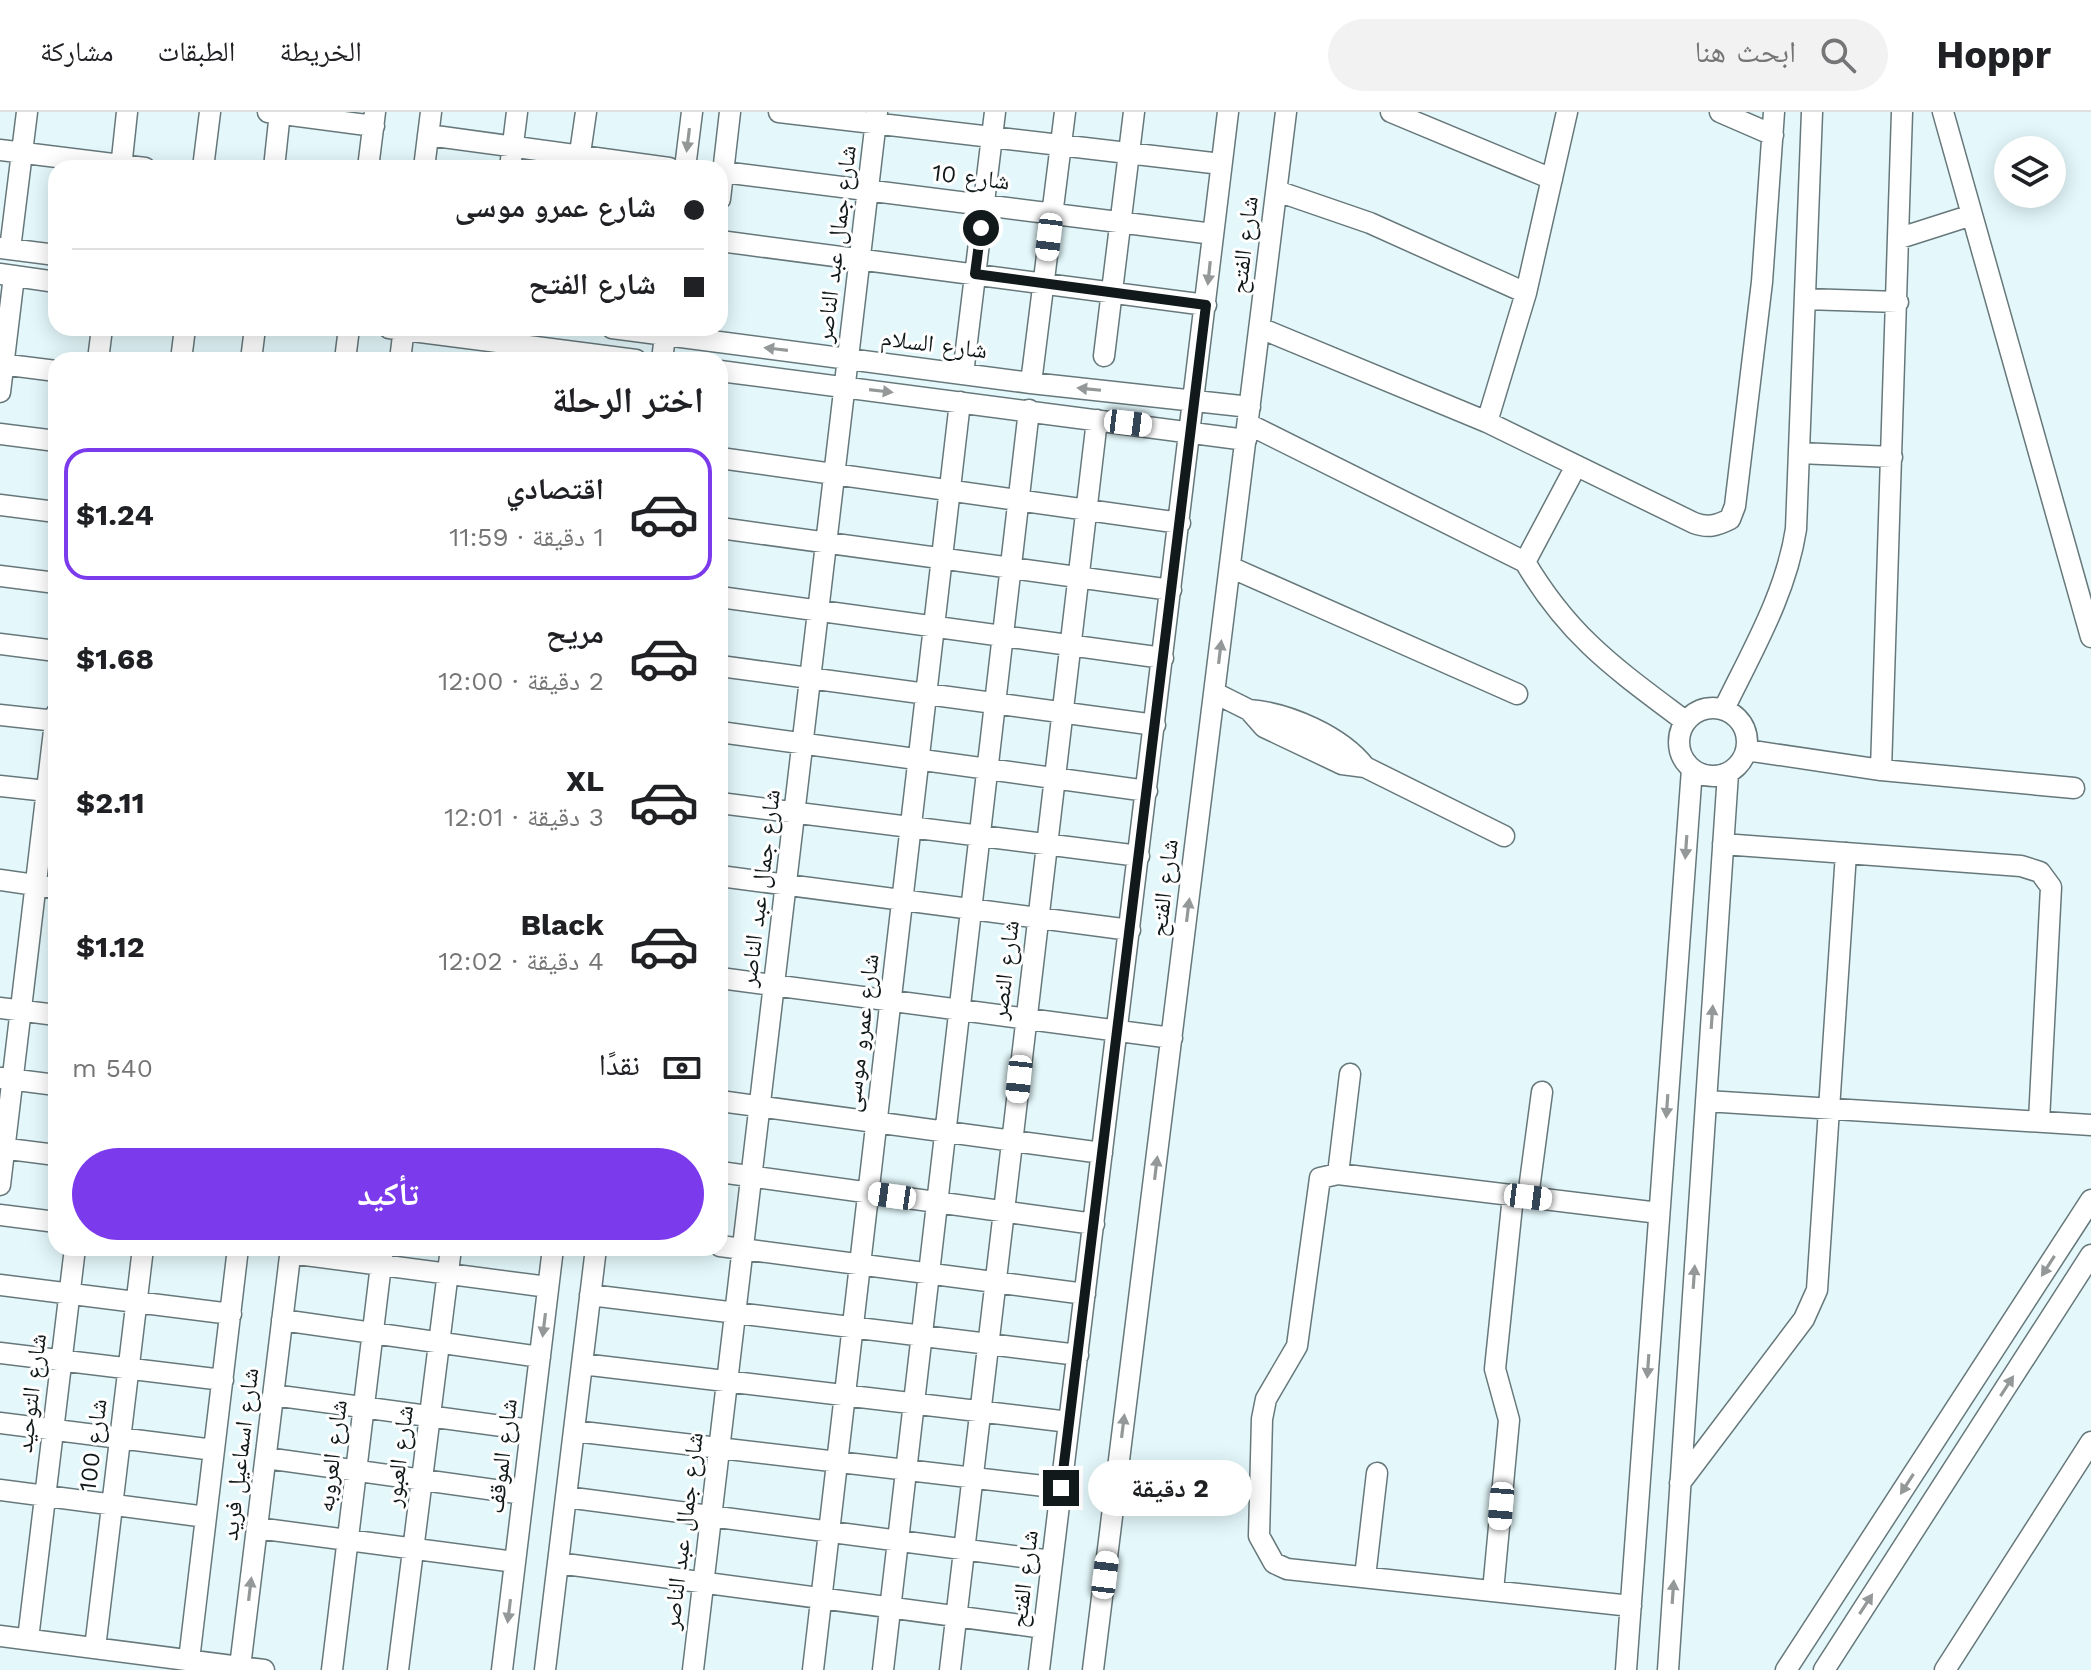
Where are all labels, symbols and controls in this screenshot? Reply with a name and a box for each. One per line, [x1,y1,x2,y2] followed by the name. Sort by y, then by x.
[1328,19,1888,91] search box
[1816,33,1860,77] icon: search
[1936,33,2051,77] text: Hoppr
[1694,34,1796,69] text: ابحث هنا
[40,35,114,68] text: مشاركة
[158,35,235,68] text: الطبقات
[279,35,362,68] text: الخريطة
[682,128,695,153] one-way arrow
[1994,136,2066,208] map controls
[1994,136,2066,208] button: layers
[810,144,863,345] street label: شارع جمال عبد الناصر
[930,158,1011,197] street label: شارع 10
[455,189,656,224] text: شارع عمرو موسى
[1224,194,1265,296] street label: شارع الفتح
[963,210,999,246] route start
[1034,212,1064,262] car
[1203,261,1216,286] one-way arrow
[528,266,656,301] text: شارع الفتح
[879,324,989,366] street label: شارع السلام
[763,343,788,356] one-way arrow
[552,379,704,421] text: اختر الرحلة
[1076,382,1101,395] one-way arrow
[869,385,894,398] one-way arrow
[1103,408,1153,438] car
[506,471,604,506] text: اقتصادي
[628,478,700,550] icon: car
[76,497,154,532] text: $1.24
[449,522,604,552] text: 1 دقيقة · 11:59
[546,615,604,650] text: مريح
[628,622,700,694] icon: car
[1214,639,1227,664] one-way arrow
[76,641,154,676] text: $1.68
[438,666,604,696] text: 2 دقيقة · 12:00
[566,763,604,798] text: XL
[628,766,700,838] icon: car
[76,785,145,820] text: $2.11
[734,788,787,989] street label: شارع جمال عبد الناصر
[444,802,604,832] text: 3 دقيقة · 12:01
[1679,835,1692,860] one-way arrow
[1144,837,1185,939] street label: شارع الفتح
[1182,897,1195,922] one-way arrow
[521,907,604,942] text: Black
[628,910,700,982] icon: car
[985,919,1026,1022] street label: شارع النصر
[76,929,145,964] text: $1.12
[438,946,604,976] text: 4 دقيقة · 12:02
[837,952,886,1114] street label: شارع عمرو موسى
[1705,1004,1718,1030] one-way arrow
[660,1046,704,1090] icon: cash
[599,1047,640,1082] text: نقدًا
[72,1053,153,1083] text: 540 m
[1005,1054,1033,1104] car
[1660,1094,1673,1119] one-way arrow
[72,1148,704,1240] button: تأكيد
[1149,1155,1162,1180] one-way arrow
[867,1181,917,1211] car
[1503,1182,1553,1212] car
[2041,1255,2056,1276] one-way arrow
[1688,1264,1701,1289] one-way arrow
[537,1313,550,1338] one-way arrow
[10,1332,53,1454] street label: شارع التوحيد
[1641,1354,1654,1379] one-way arrow
[216,1366,265,1542] street label: شارع اسماعيل فريد
[1999,1375,2013,1397] one-way arrow
[73,1397,114,1493] street label: شارع 100
[481,1397,524,1515] street label: شارع الموقف
[311,1398,354,1514] street label: شارع العروبه
[379,1404,420,1509] street label: شارع العبور
[1117,1413,1130,1438] one-way arrow
[657,1431,710,1632] street label: شارع جمال عبد الناصر
[1089,1460,1253,1516] callout: 2 دقيقة
[1043,1470,1079,1506] route end
[1131,1473,1209,1503] text: 2 دقيقة
[1899,1473,1914,1494] one-way arrow
[1487,1481,1515,1531] car
[1004,1528,1045,1630] street label: شارع الفتح
[1090,1550,1120,1600] car
[243,1577,256,1602] one-way arrow
[1667,1579,1680,1604] one-way arrow
[1858,1594,1873,1615] one-way arrow
[502,1599,515,1624] one-way arrow

